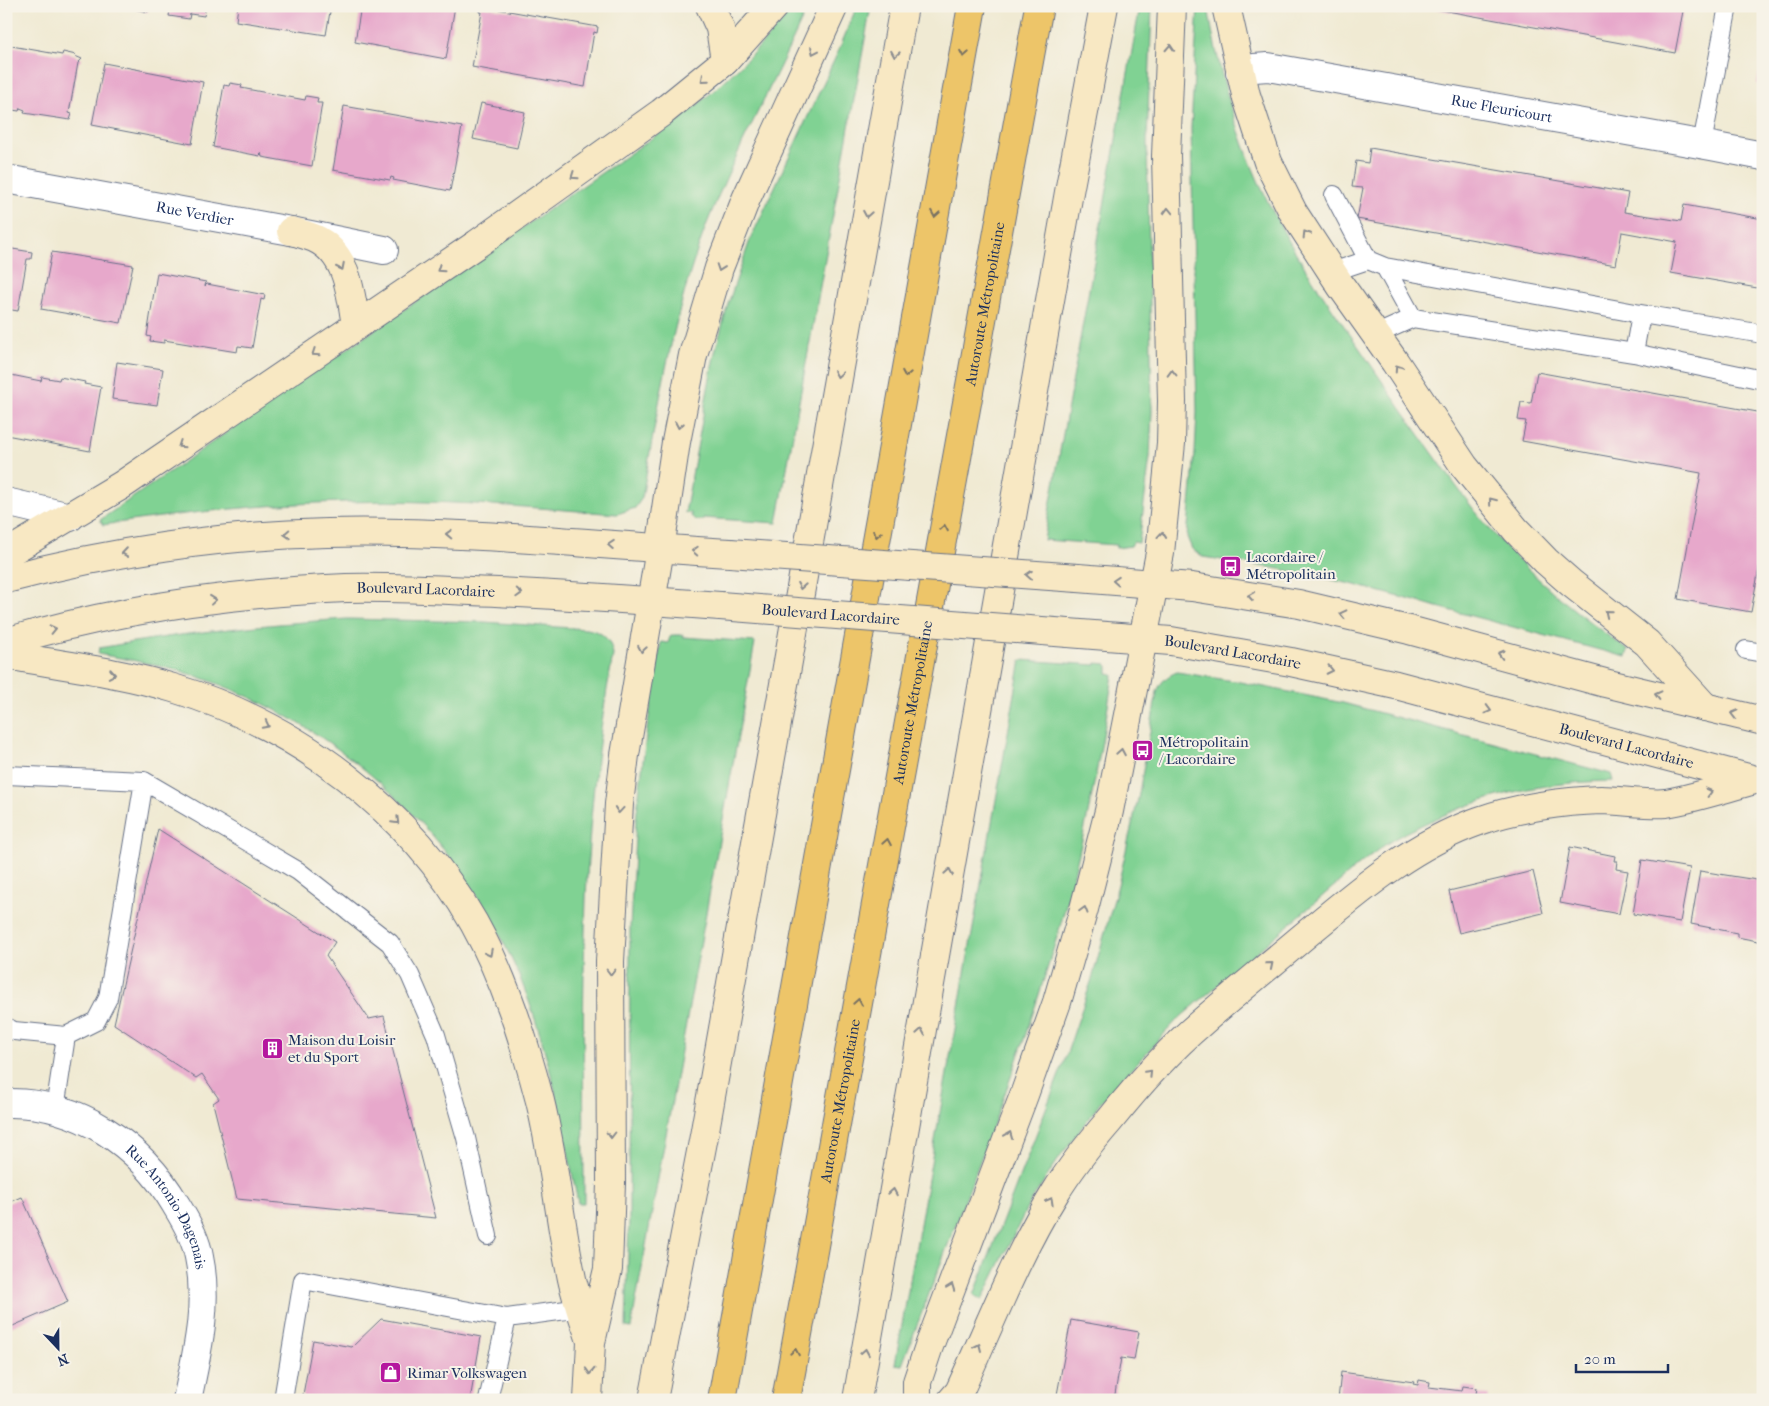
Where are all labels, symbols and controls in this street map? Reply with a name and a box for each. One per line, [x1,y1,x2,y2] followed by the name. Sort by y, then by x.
[1165,44,1175,52] one-way arrow
[810,46,821,55] one-way arrow
[891,50,901,59] one-way arrow
[959,50,969,59] one-way arrow
[701,73,710,82] one-way arrow
[1449,91,1555,127] street label: Rue Fleuricourt
[570,170,579,179] one-way arrow
[155,198,236,229] street label: Rue Verdier
[1163,207,1173,214] one-way arrow
[862,210,872,219] one-way arrow
[930,210,940,218] one-way arrow
[961,220,1009,388] street label: Autoroute Métropolitaine
[1303,230,1313,239] one-way arrow
[335,262,345,271] one-way arrow
[437,263,446,272] one-way arrow
[715,263,725,271] one-way arrow
[312,347,321,356] one-way arrow
[1395,364,1404,374] one-way arrow
[1167,369,1177,377] one-way arrow
[834,370,844,379] one-way arrow
[901,370,911,378] one-way arrow
[674,420,685,429] one-way arrow
[177,439,187,448] one-way arrow
[1489,498,1497,507] one-way arrow
[939,523,949,532] one-way arrow
[282,529,290,540] one-way arrow
[445,529,453,540] one-way arrow
[872,530,882,538] one-way arrow
[1156,531,1167,539] one-way arrow
[607,540,615,551] one-way arrow
[691,545,699,556] one-way arrow
[121,547,129,558] one-way arrow
[1246,548,1336,583] place label: Lacordaire / Métropolitain
[1218,554,1242,578] bus stop icon: Lacordaire / Métropolitain
[1025,569,1033,580] one-way arrow
[1112,575,1120,586] one-way arrow
[356,579,496,601] street label: Boulevard Lacordaire
[796,581,806,590] one-way arrow
[516,588,523,598] one-way arrow
[1247,591,1256,601] one-way arrow
[209,595,217,606] one-way arrow
[761,600,901,629] street label: Boulevard Lacordaire
[1339,609,1348,620] one-way arrow
[1605,610,1614,619] one-way arrow
[889,618,936,787] street label: Autoroute Métropolitaine
[49,624,58,635] one-way arrow
[1164,632,1303,673] street label: Boulevard Lacordaire
[638,645,648,653] one-way arrow
[1497,650,1505,660] one-way arrow
[1326,664,1335,675] one-way arrow
[108,668,116,678] one-way arrow
[1654,691,1662,701] one-way arrow
[1483,704,1491,714] one-way arrow
[1730,709,1739,720] one-way arrow
[260,719,269,729] one-way arrow
[1557,719,1696,772] street label: Boulevard Lacordaire
[1158,733,1249,768] place label: Métropolitain / Lacordaire
[1131,739,1155,763] bus stop icon: Métropolitain / Lacordaire
[1116,748,1126,757] one-way arrow
[1705,787,1714,798] one-way arrow
[614,806,625,814] one-way arrow
[390,816,399,825] one-way arrow
[881,838,892,847] one-way arrow
[944,867,954,876] one-way arrow
[1078,906,1089,915] one-way arrow
[483,948,493,957] one-way arrow
[1264,962,1273,970] one-way arrow
[605,968,616,976] one-way arrow
[852,998,862,1007] one-way arrow
[816,1017,864,1185] street label: Autoroute Métropolitaine
[916,1027,926,1036] one-way arrow
[288,1031,396,1066] place label: Maison du Loisir et du Sport
[260,1037,284,1061] building icon: Maison du Loisir et du Sport
[1144,1070,1153,1079] one-way arrow
[606,1131,616,1139] one-way arrow
[1002,1131,1013,1140] one-way arrow
[122,1141,210,1271] street label: Rue Antonio-Dagenais
[888,1187,898,1196] one-way arrow
[1044,1198,1054,1207] one-way arrow
[945,1283,955,1291] one-way arrow
[32,1324,82,1374] north arrow
[1576,1341,1669,1373] scale bar
[972,1343,983,1352] one-way arrow
[790,1347,800,1356] one-way arrow
[860,1347,870,1356] one-way arrow
[54,1350,71,1370] text: N
[1584,1350,1616,1368] text: 20 m
[379,1361,403,1385] shop icon: Rimar Volkswagen
[407,1364,527,1382] place label: Rimar Volkswagen
[584,1367,595,1375] one-way arrow

